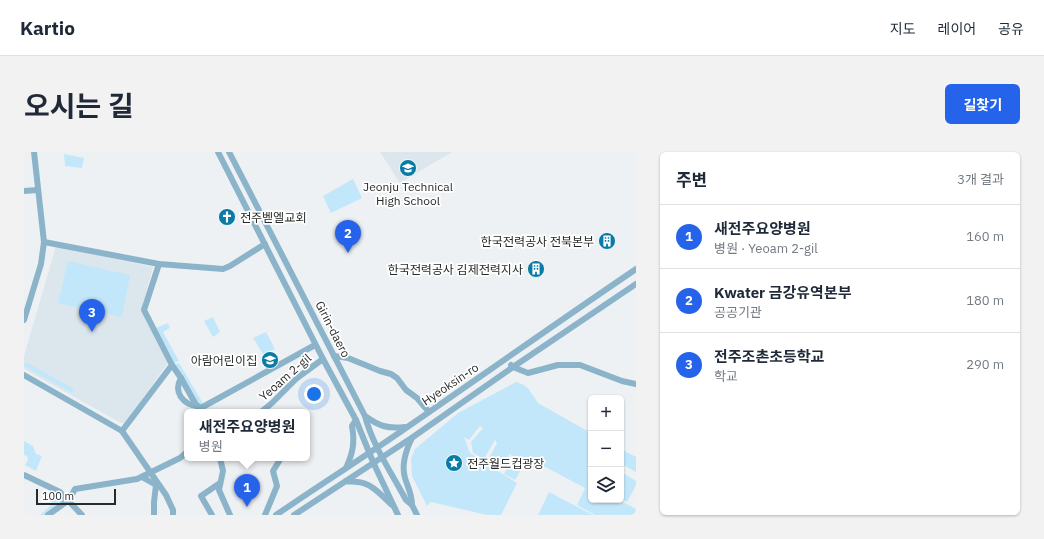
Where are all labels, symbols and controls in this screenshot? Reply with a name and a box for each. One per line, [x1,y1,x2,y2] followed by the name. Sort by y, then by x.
[20,16,75,40] text: Kartio
[890,20,916,38] text: 지도
[938,20,976,38] text: 레이어
[998,20,1024,38] text: 공유
[945,84,1020,124] button: 길찾기
[24,87,134,124] text: 오시는 길
[398,158,418,178] school or university icon: Jeonju Technical High School
[676,169,707,191] text: 주변
[957,171,1004,188] text: 3개 결과
[363,179,453,208] place label: Jeonju Technical High School
[217,207,237,227] church icon: 전주벧엘교회
[240,210,306,225] place label: 전주벧엘교회
[714,219,811,238] text: 새전주요양병원
[335,220,361,253] pin: 2
[685,228,693,245] text: 1
[966,228,1004,245] text: 160 m
[597,231,617,251] building icon: 한국전력공사 전북본부
[481,234,594,249] place label: 한국전력공사 전북본부
[714,240,818,257] text: 병원 · Yeoam 2-gil
[526,259,546,279] building icon: 한국전력공사 김제전력지사
[388,262,523,277] place label: 한국전력공사 김제전력지사
[714,283,852,302] text: Kwater 금강유역본부
[685,292,693,309] text: 2
[966,292,1004,309] text: 180 m
[312,298,354,360] street label: Girin-daero
[79,299,105,332] pin: 3
[714,304,762,321] text: 공공기관
[714,347,824,366] text: 전주조촌초등학교
[256,350,314,404] street label: Yeoam 2-gil
[260,350,280,370] school or university icon: 아람어린이집
[191,353,257,368] place label: 아람어린이집
[685,356,693,373] text: 3
[966,356,1004,373] text: 290 m
[419,359,482,409] street label: Hyeoksin-ro
[714,368,738,385] text: 학교
[304,384,324,404] your location
[588,395,624,503] map controls
[588,395,624,431] button: +
[184,409,310,461] popup
[199,417,295,436] text: 새전주요양병원
[588,431,624,467] button: −
[199,438,223,455] text: 병원
[444,453,464,473] place icon: 전주월드컵광장
[467,456,544,471] place label: 전주월드컵광장
[588,467,624,503] button: layers
[234,474,260,507] pin: 1
[36,487,116,506] scale bar
[42,489,74,503] text: 100 m

